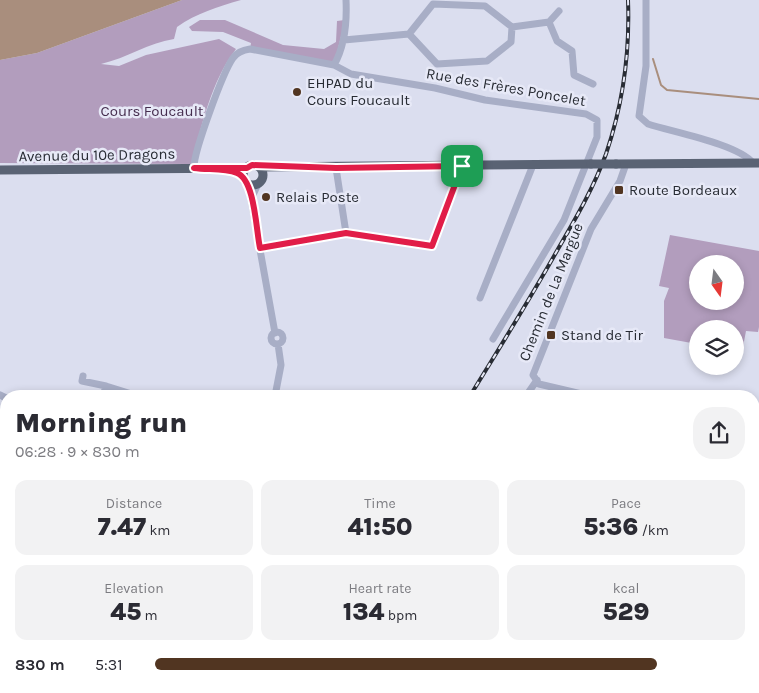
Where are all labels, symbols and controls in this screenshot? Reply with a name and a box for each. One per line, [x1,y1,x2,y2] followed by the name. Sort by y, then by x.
[425,64,588,110] street label: Rue des Frères Poncelet
[307,74,410,109] place label: EHPAD du Cours Foucault
[291,86,303,98] marker: EHPAD du Cours Foucault
[101,102,204,120] park label: Cours Foucault
[18,145,176,165] street label: Avenue du 10e Dragons
[441,145,483,187] pin
[448,152,476,180] icon: arrive
[629,181,737,199] place label: Route Bordeaux
[613,184,625,196] marker: Route Bordeaux
[276,188,359,206] place label: Relais Poste
[260,191,272,203] marker: Relais Poste
[515,220,587,364] street label: Chemin de La Margue
[689,255,744,310] north arrow
[689,255,744,375] map controls
[689,320,744,375] button: layers
[561,326,644,344] place label: Stand de Tir
[545,329,557,341] marker: Stand de Tir
[15,406,187,439] text: Morning run
[693,407,745,459] button: share
[15,442,140,461] text: 06:28 · 9 × 830 m
[106,495,162,512] text: Distance
[364,495,396,512] text: Time
[611,495,641,512] text: Pace
[98,512,146,541] text: 7.47
[347,512,413,541] text: 41:50
[583,512,638,541] text: 5:36
[146,522,170,539] text: km
[638,522,669,539] text: /km
[104,580,164,597] text: Elevation
[348,580,412,597] text: Heart rate
[613,580,639,597] text: kcal
[110,597,141,626] text: 45
[343,597,384,626] text: 134
[603,597,649,626] text: 529
[141,607,158,624] text: m
[384,607,417,624] text: bpm
[15,655,65,674] text: 830 m
[95,655,122,674] text: 5:31

